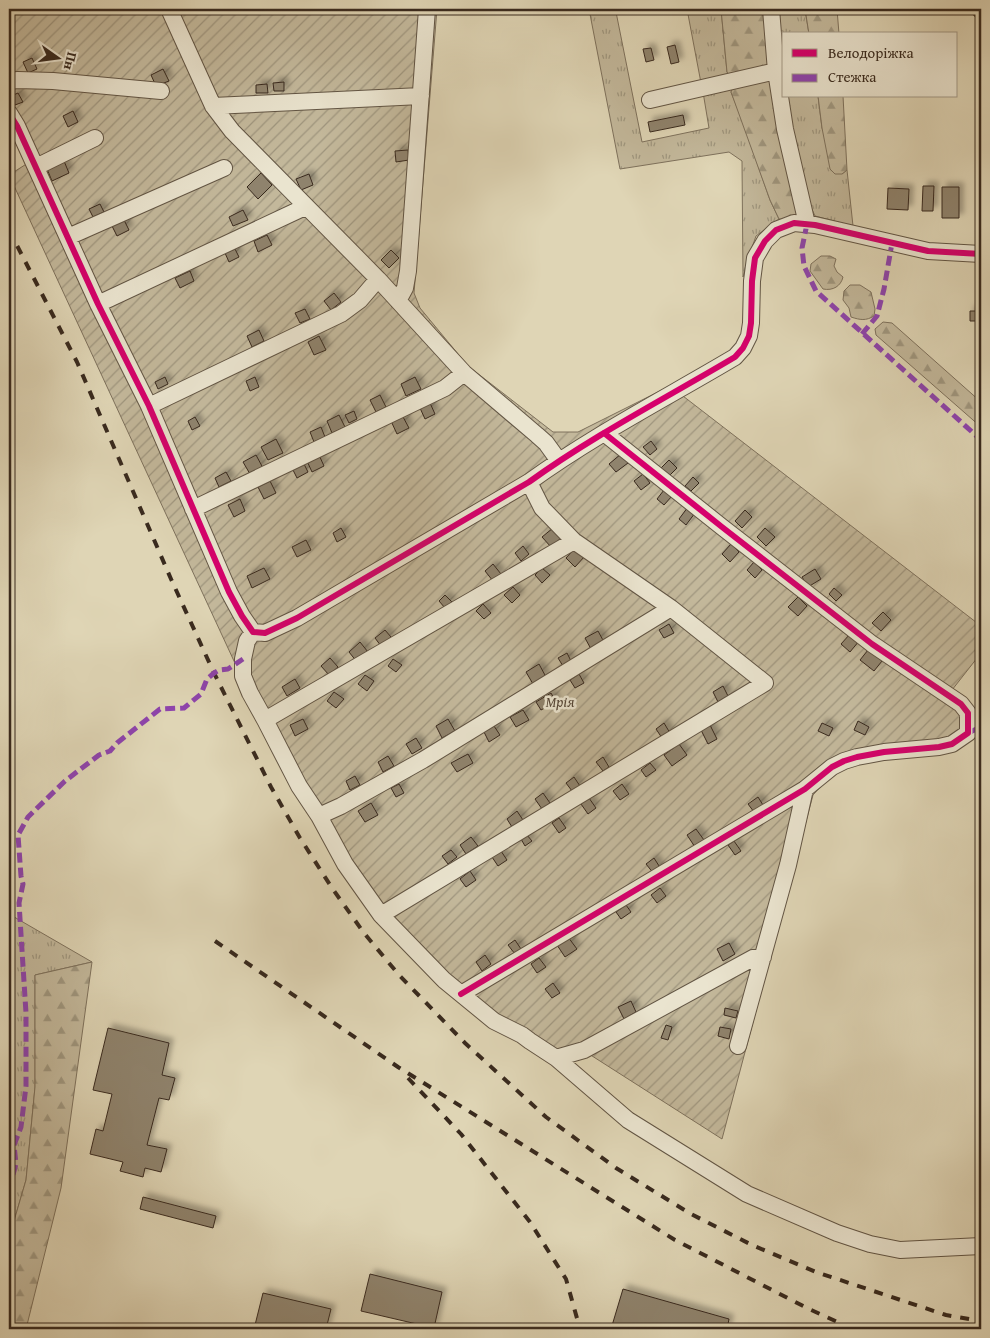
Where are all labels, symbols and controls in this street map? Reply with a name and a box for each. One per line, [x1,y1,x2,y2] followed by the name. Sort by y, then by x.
[32,32,82,82] north arrow
[782,32,958,98] legend
[828,42,914,63] text: Велодоріжка
[59,50,82,73] text: Пн
[828,66,877,87] text: Стежка
[545,691,575,712] park label: Мрія

